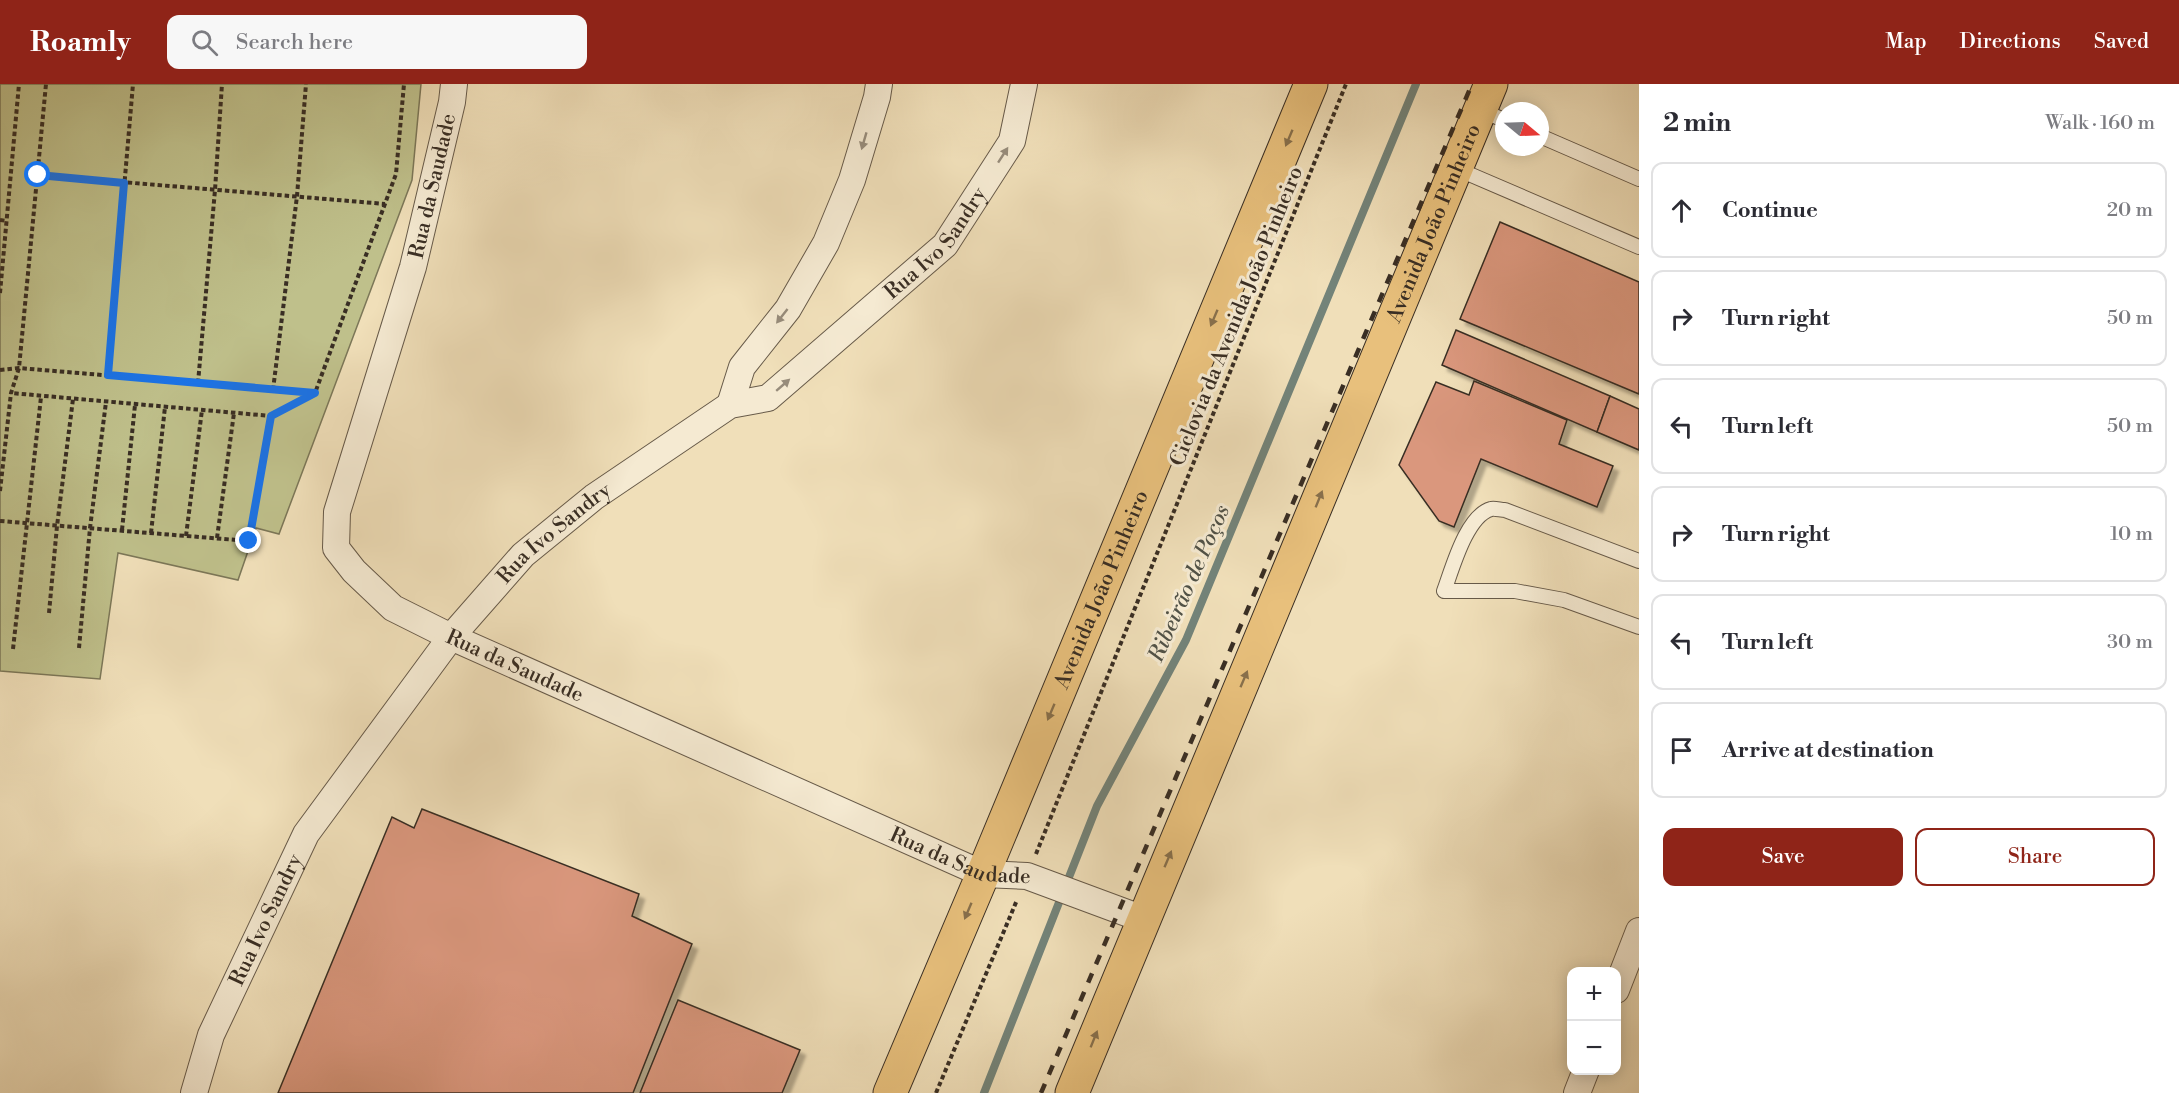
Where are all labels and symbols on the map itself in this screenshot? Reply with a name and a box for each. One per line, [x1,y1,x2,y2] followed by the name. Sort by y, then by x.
[1495,102,1549,156] north arrow
[404,111,462,261] street label: Rua da Saudade
[1381,120,1487,328] street label: Avenida João Pinheiro
[1284,129,1293,147] one-way arrow
[859,132,868,150] one-way arrow
[997,147,1008,163] one-way arrow
[24,161,50,187] route start
[1165,163,1309,470] street label: Ciclovia da Avenida João Pinheiro
[879,182,993,306] street label: Rua Ivo Sandry
[775,308,788,324] one-way arrow
[1209,309,1218,327] one-way arrow
[775,378,791,391] one-way arrow
[492,477,617,590] street label: Rua Ivo Sandry
[1049,487,1155,694] street label: Avenida João Pinheiro
[1315,490,1324,508] one-way arrow
[1142,501,1236,667] water label: Ribeirão de Poços
[235,527,261,553] route end
[442,624,588,708] street label: Rua da Saudade
[1239,669,1249,687] one-way arrow
[1046,703,1056,721] one-way arrow
[886,822,1031,890] street label: Rua da Saudade
[224,849,309,990] street label: Rua Ivo Sandry
[1164,850,1173,867] one-way arrow
[962,902,972,920] one-way arrow
[1090,1030,1099,1048] one-way arrow

